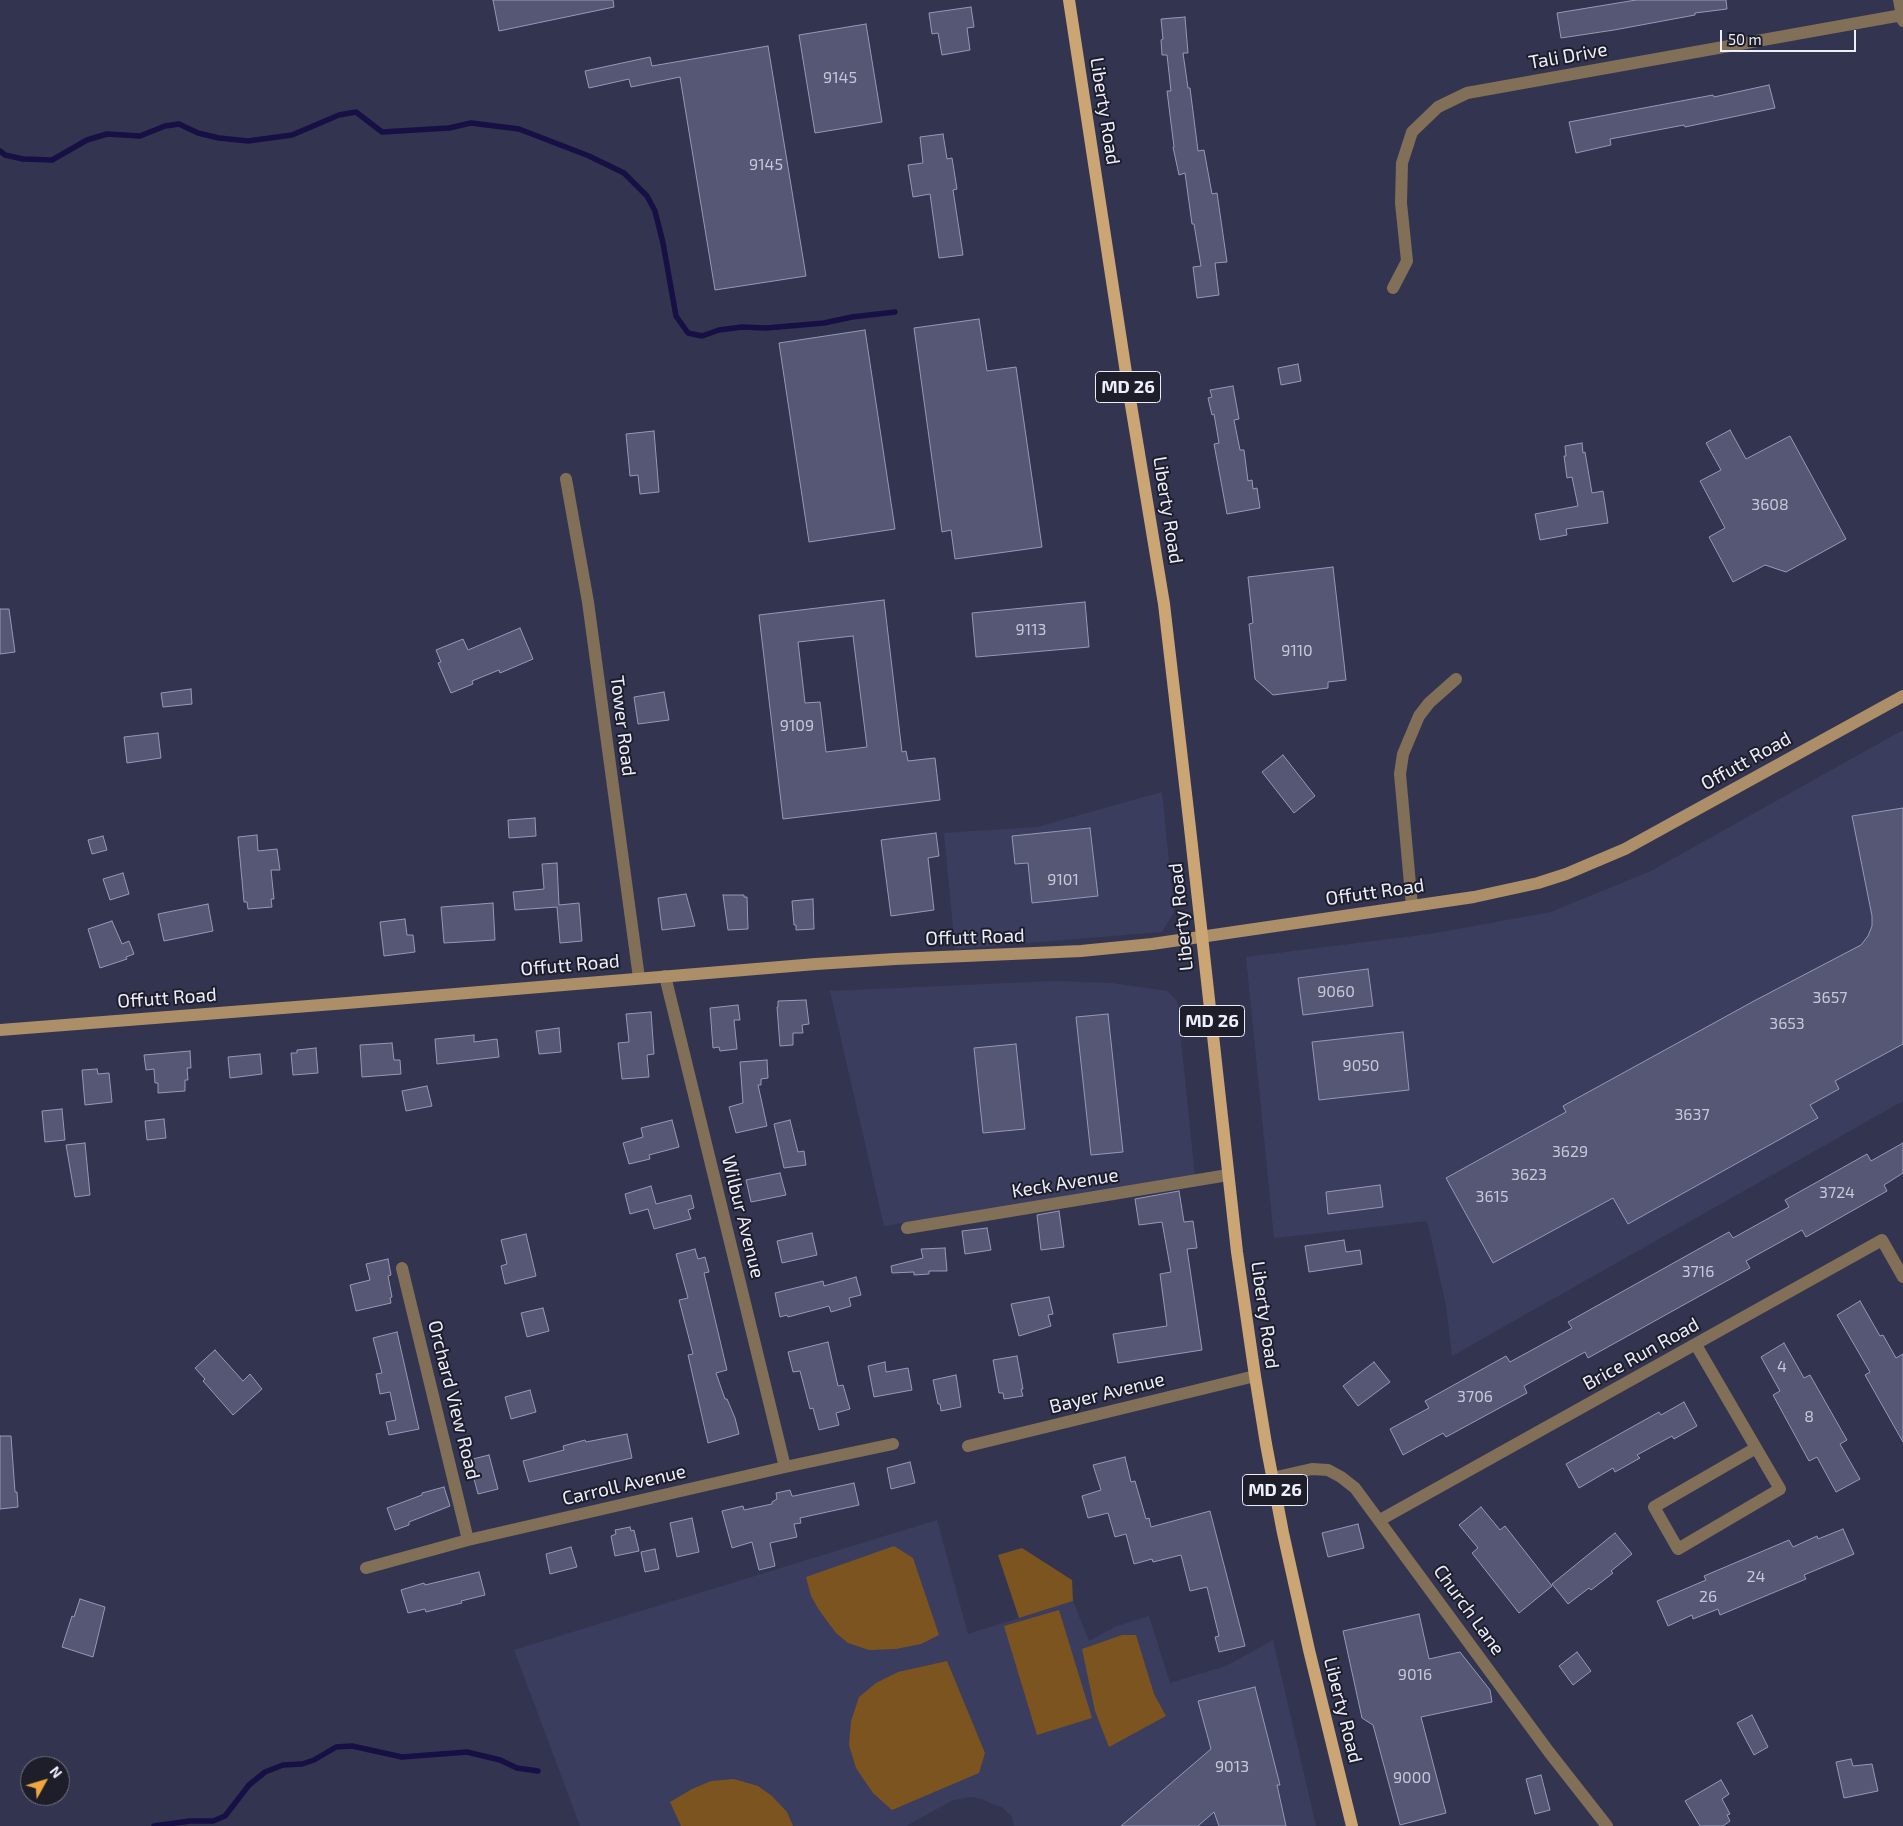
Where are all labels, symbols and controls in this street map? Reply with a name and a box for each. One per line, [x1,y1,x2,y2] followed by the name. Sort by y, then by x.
[1723,20,1859,52] scale bar
[1728,30,1762,48] text: 50 m
[1527,38,1609,74] street label: Tali Drive
[1085,56,1125,166] street label: Liberty Road
[823,68,857,88] house number: 9145
[749,155,783,175] house number: 9145
[1096,372,1160,402] road number: MD 26
[1148,455,1188,565] street label: Liberty Road
[1751,495,1789,515] house number: 3608
[1016,620,1046,640] house number: 9113
[1281,641,1313,661] house number: 9110
[606,674,640,778] street label: Tower Road
[780,716,814,736] house number: 9109
[1697,727,1795,795] street label: Offutt Road
[1164,862,1198,972] street label: Liberty Road
[1047,870,1079,890] house number: 9101
[1324,874,1426,910] street label: Offutt Road
[925,924,1025,950] street label: Offutt Road
[519,949,621,981] street label: Offutt Road
[1317,982,1355,1002] house number: 9060
[117,983,217,1013] street label: Offutt Road
[1813,988,1847,1008] house number: 3657
[1180,1006,1244,1036] road number: MD 26
[1769,1014,1805,1034] house number: 3653
[1342,1056,1380,1076] house number: 9050
[1674,1105,1710,1125] house number: 3637
[1552,1142,1588,1162] house number: 3629
[717,1153,769,1281] street label: Wilbur Avenue
[1010,1163,1120,1203] street label: Keck Avenue
[1511,1165,1547,1185] house number: 3623
[1819,1183,1855,1203] house number: 3724
[1476,1187,1508,1207] house number: 3615
[1246,1260,1284,1370] street label: Liberty Road
[1682,1262,1714,1282] house number: 3716
[1579,1313,1703,1395] street label: Brice Run Road
[423,1318,485,1482] street label: Orchard View Road
[1777,1357,1787,1377] house number: 4
[1047,1368,1167,1418] street label: Bayer Avenue
[1457,1387,1493,1407] house number: 3706
[1804,1407,1814,1427] house number: 8
[560,1460,688,1510] street label: Carroll Avenue
[1242,1474,1308,1506] road number: MD 26
[1429,1560,1509,1660] street label: Church Lane
[1747,1567,1765,1587] house number: 24
[1699,1587,1717,1607] house number: 26
[1319,1655,1367,1765] street label: Liberty Road
[1398,1665,1432,1685] house number: 9016
[20,1756,70,1806] north arrow
[1215,1757,1249,1777] house number: 9013
[46,1763,66,1781] text: N
[1393,1768,1431,1788] house number: 9000

